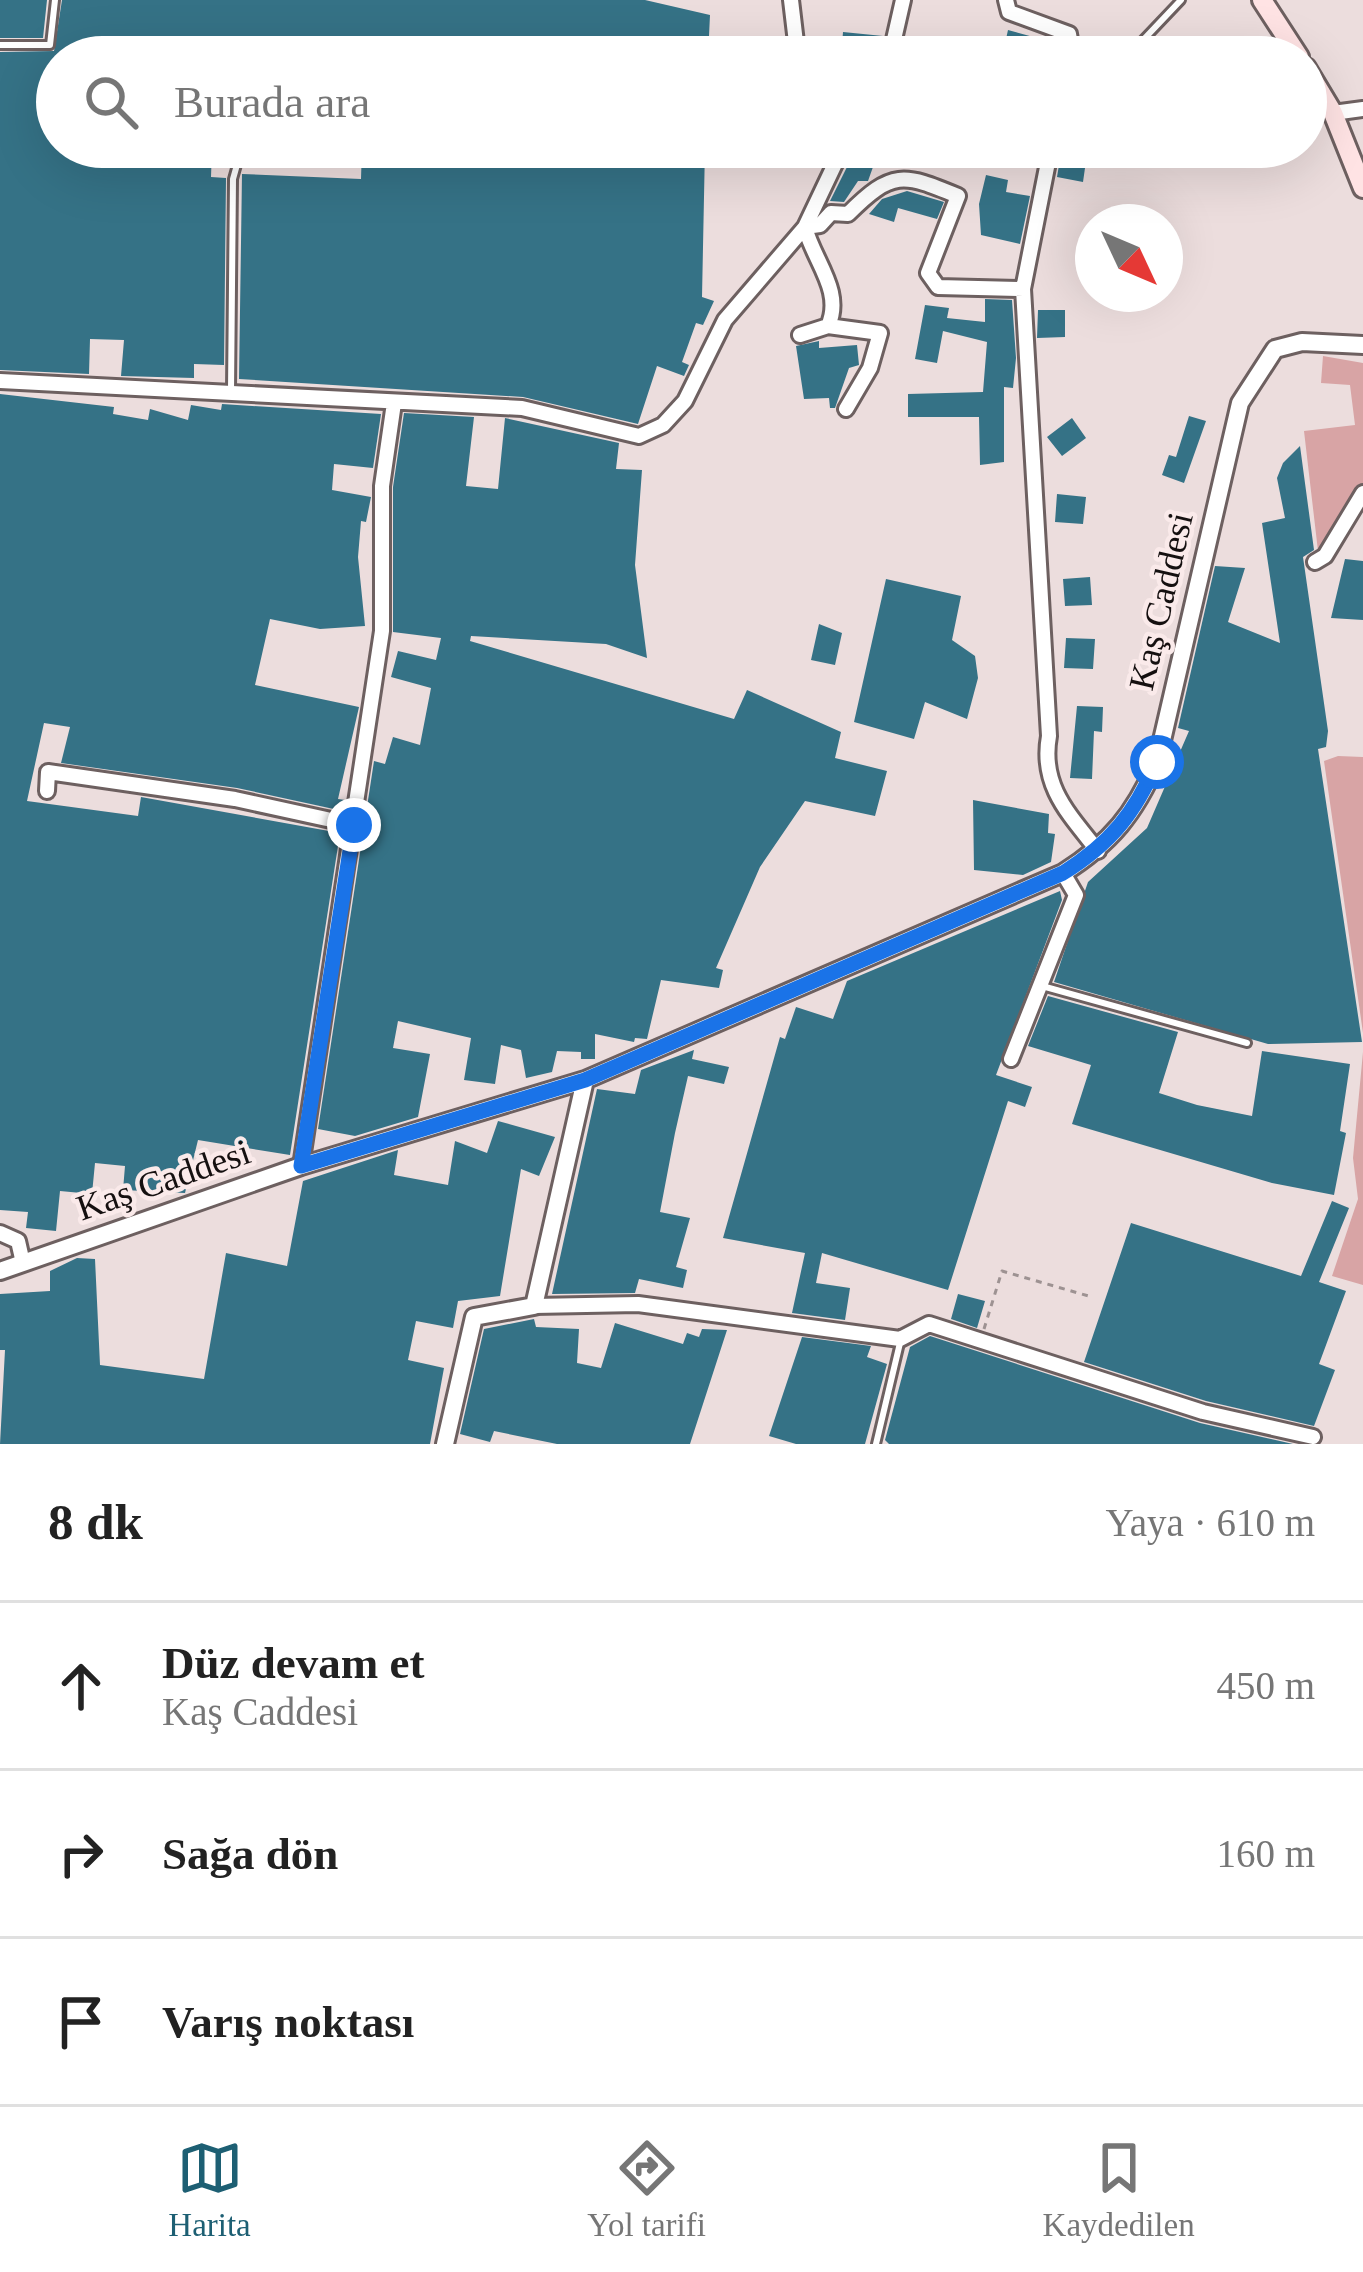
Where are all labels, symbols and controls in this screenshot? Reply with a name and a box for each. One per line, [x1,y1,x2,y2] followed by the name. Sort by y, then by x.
[36,36,1327,168] search box
[78,69,144,135] icon: search
[174,77,370,127] text: Burada ara
[1075,204,1183,312] north arrow
[1121,509,1201,694] street label: Kaş Caddesi
[1130,735,1184,789] route start
[327,798,381,852] route end
[71,1132,255,1228] street label: Kaş Caddesi
[48,1494,143,1550] text: 8 dk
[1106,1501,1315,1544] text: Yaya · 610 m
[162,1638,424,1688] text: Düz devam et
[48,1653,114,1719] icon: ahead
[1216,1664,1315,1707] text: 450 m
[162,1690,358,1733] text: Kaş Caddesi
[48,1821,114,1887] icon: right
[162,1829,338,1879] text: Sağa dön
[1216,1832,1315,1875] text: 160 m
[48,1989,114,2055] icon: arrive
[162,1997,414,2047] text: Varış noktası
[168,2135,251,2244] tab: Harita
[587,2135,706,2244] tab: Yol tarifi
[1043,2135,1195,2244] tab: Kaydedilen

